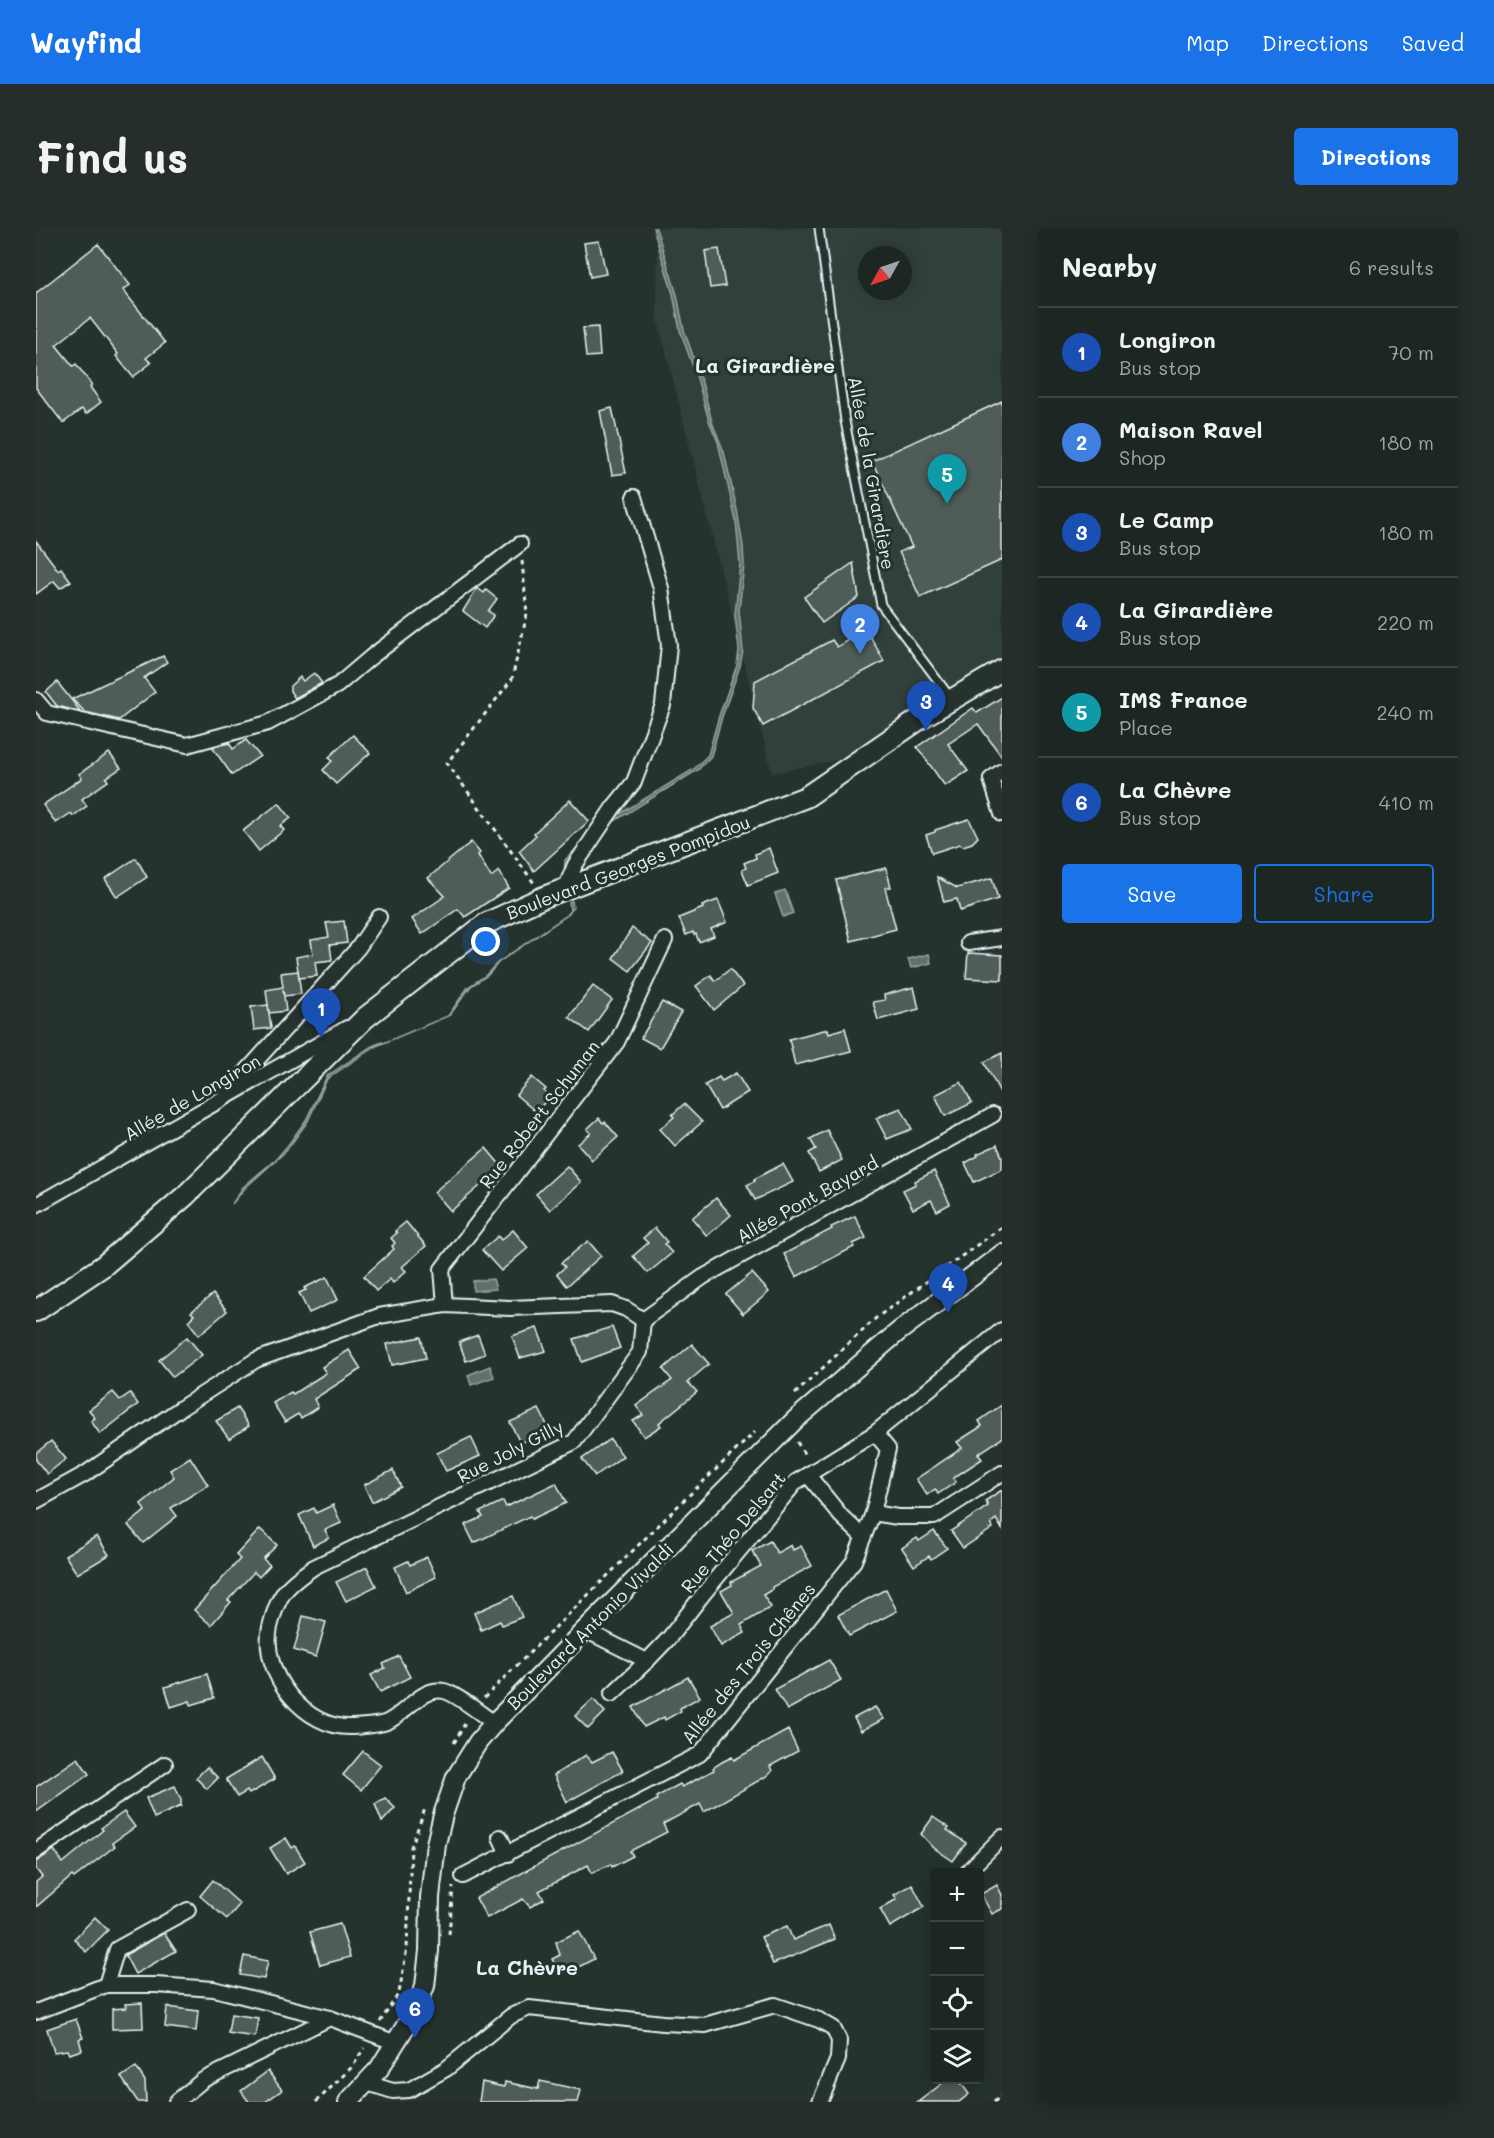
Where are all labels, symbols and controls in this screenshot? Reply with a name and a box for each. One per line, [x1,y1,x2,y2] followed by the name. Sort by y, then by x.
[30,24,141,60] text: Wayfind
[1186,29,1229,56] text: Map
[1262,29,1369,56] text: Directions
[1402,29,1464,56] text: Saved
[1294,128,1458,185] button: Directions
[36,129,188,184] text: Find us
[858,246,912,300] north arrow
[1062,250,1157,284] text: Nearby
[1349,254,1434,280] text: 6 results
[1119,325,1216,354] text: Longiron
[1077,339,1086,365] text: 1
[1388,339,1434,365] text: 70 m
[695,352,835,378] district label: La Girardière
[1119,354,1201,380] text: Bus stop
[843,375,901,571] street label: Allée de la Girardière
[1119,415,1262,444] text: Maison Ravel
[1076,429,1087,455] text: 2
[1378,429,1434,455] text: 180 m
[1119,444,1166,470] text: Shop
[928,454,966,504] pin: 5
[1119,505,1214,534] text: Le Camp
[1076,519,1088,545] text: 3
[1378,519,1434,545] text: 180 m
[1119,534,1201,560] text: Bus stop
[1119,595,1273,624] text: La Girardière
[840,604,880,654] pin: 2
[1075,609,1088,635] text: 4
[1377,609,1434,635] text: 220 m
[1119,624,1201,650] text: Bus stop
[906,682,946,731] pin: 3
[1119,685,1248,714] text: IMS France
[1076,699,1087,725] text: 5
[1376,699,1434,725] text: 240 m
[1119,714,1173,740] text: Place
[1119,775,1231,804] text: La Chèvre
[1075,789,1088,815] text: 6
[1379,789,1434,815] text: 410 m
[1119,804,1201,830] text: Bus stop
[503,809,753,925] street label: Boulevard Georges Pompidou
[1062,864,1242,923] button: Save
[1254,864,1434,923] button: Share
[471,927,500,956] your location
[302,988,340,1038] pin: 1
[473,1035,605,1193] street label: Rue Robert Schuman
[119,1048,265,1146] street label: Allée de Longiron
[732,1150,882,1248] street label: Allée Pont Bayard
[928,1264,968,1313] pin: 4
[453,1414,567,1488] street label: Rue Joly Gilly
[675,1466,791,1598] street label: Rue Théo Delsart
[501,1537,679,1715] street label: Boulevard Antonio Vivaldi
[676,1578,820,1748] street label: Allée des Trois Chênes
[930,1868,984,2084] map controls
[930,1868,984,1922] button: +
[930,1922,984,1976] button: −
[476,1954,578,1980] district label: La Chèvre
[930,1976,984,2030] button: locate
[396,1988,434,2038] pin: 6
[930,2030,984,2084] button: layers

